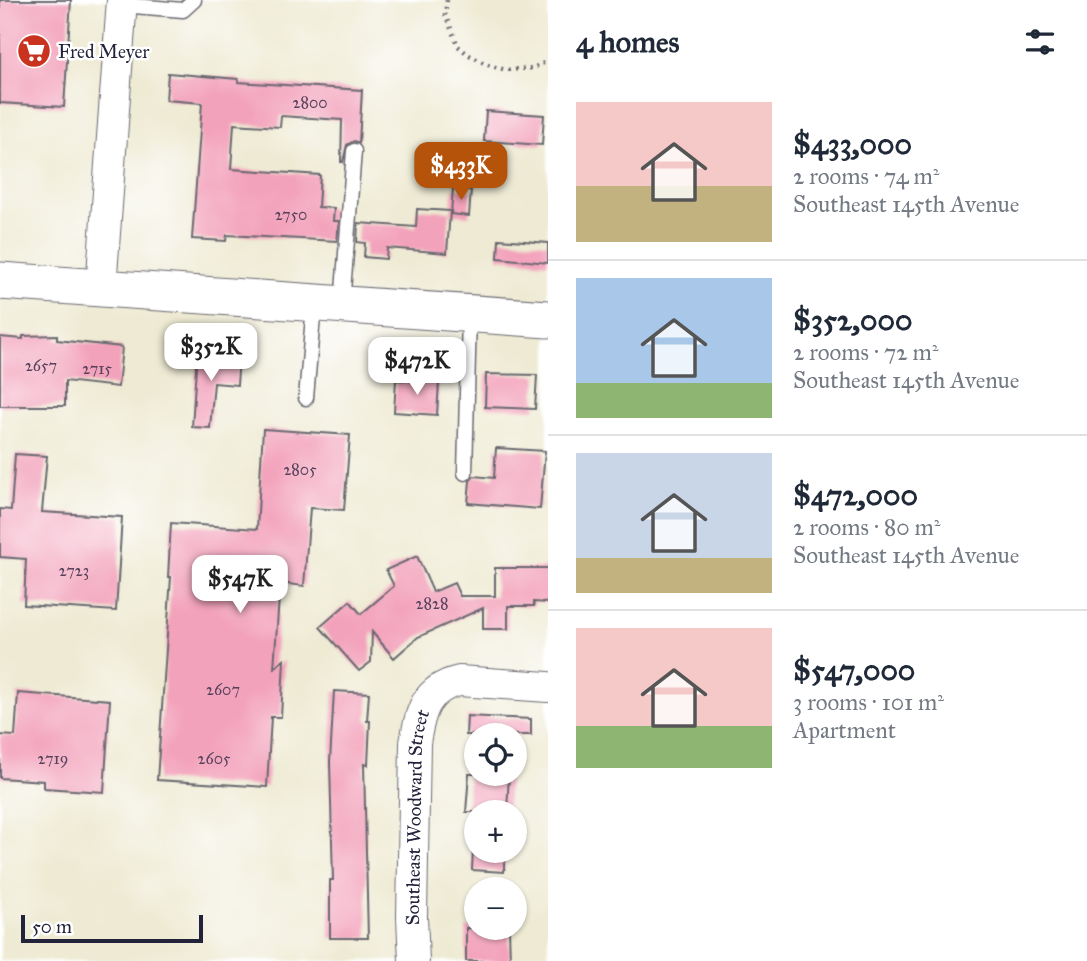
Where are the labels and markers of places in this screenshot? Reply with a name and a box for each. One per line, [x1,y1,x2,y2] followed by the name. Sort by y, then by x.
[15,32,53,70] supermarket icon: Fred Meyer
[58,40,150,63] place label: Fred Meyer
[412,142,510,202] pin: $433K
[162,324,260,383] pin: $352K
[368,338,466,397] pin: $472K
[191,556,289,615] pin: $547K

